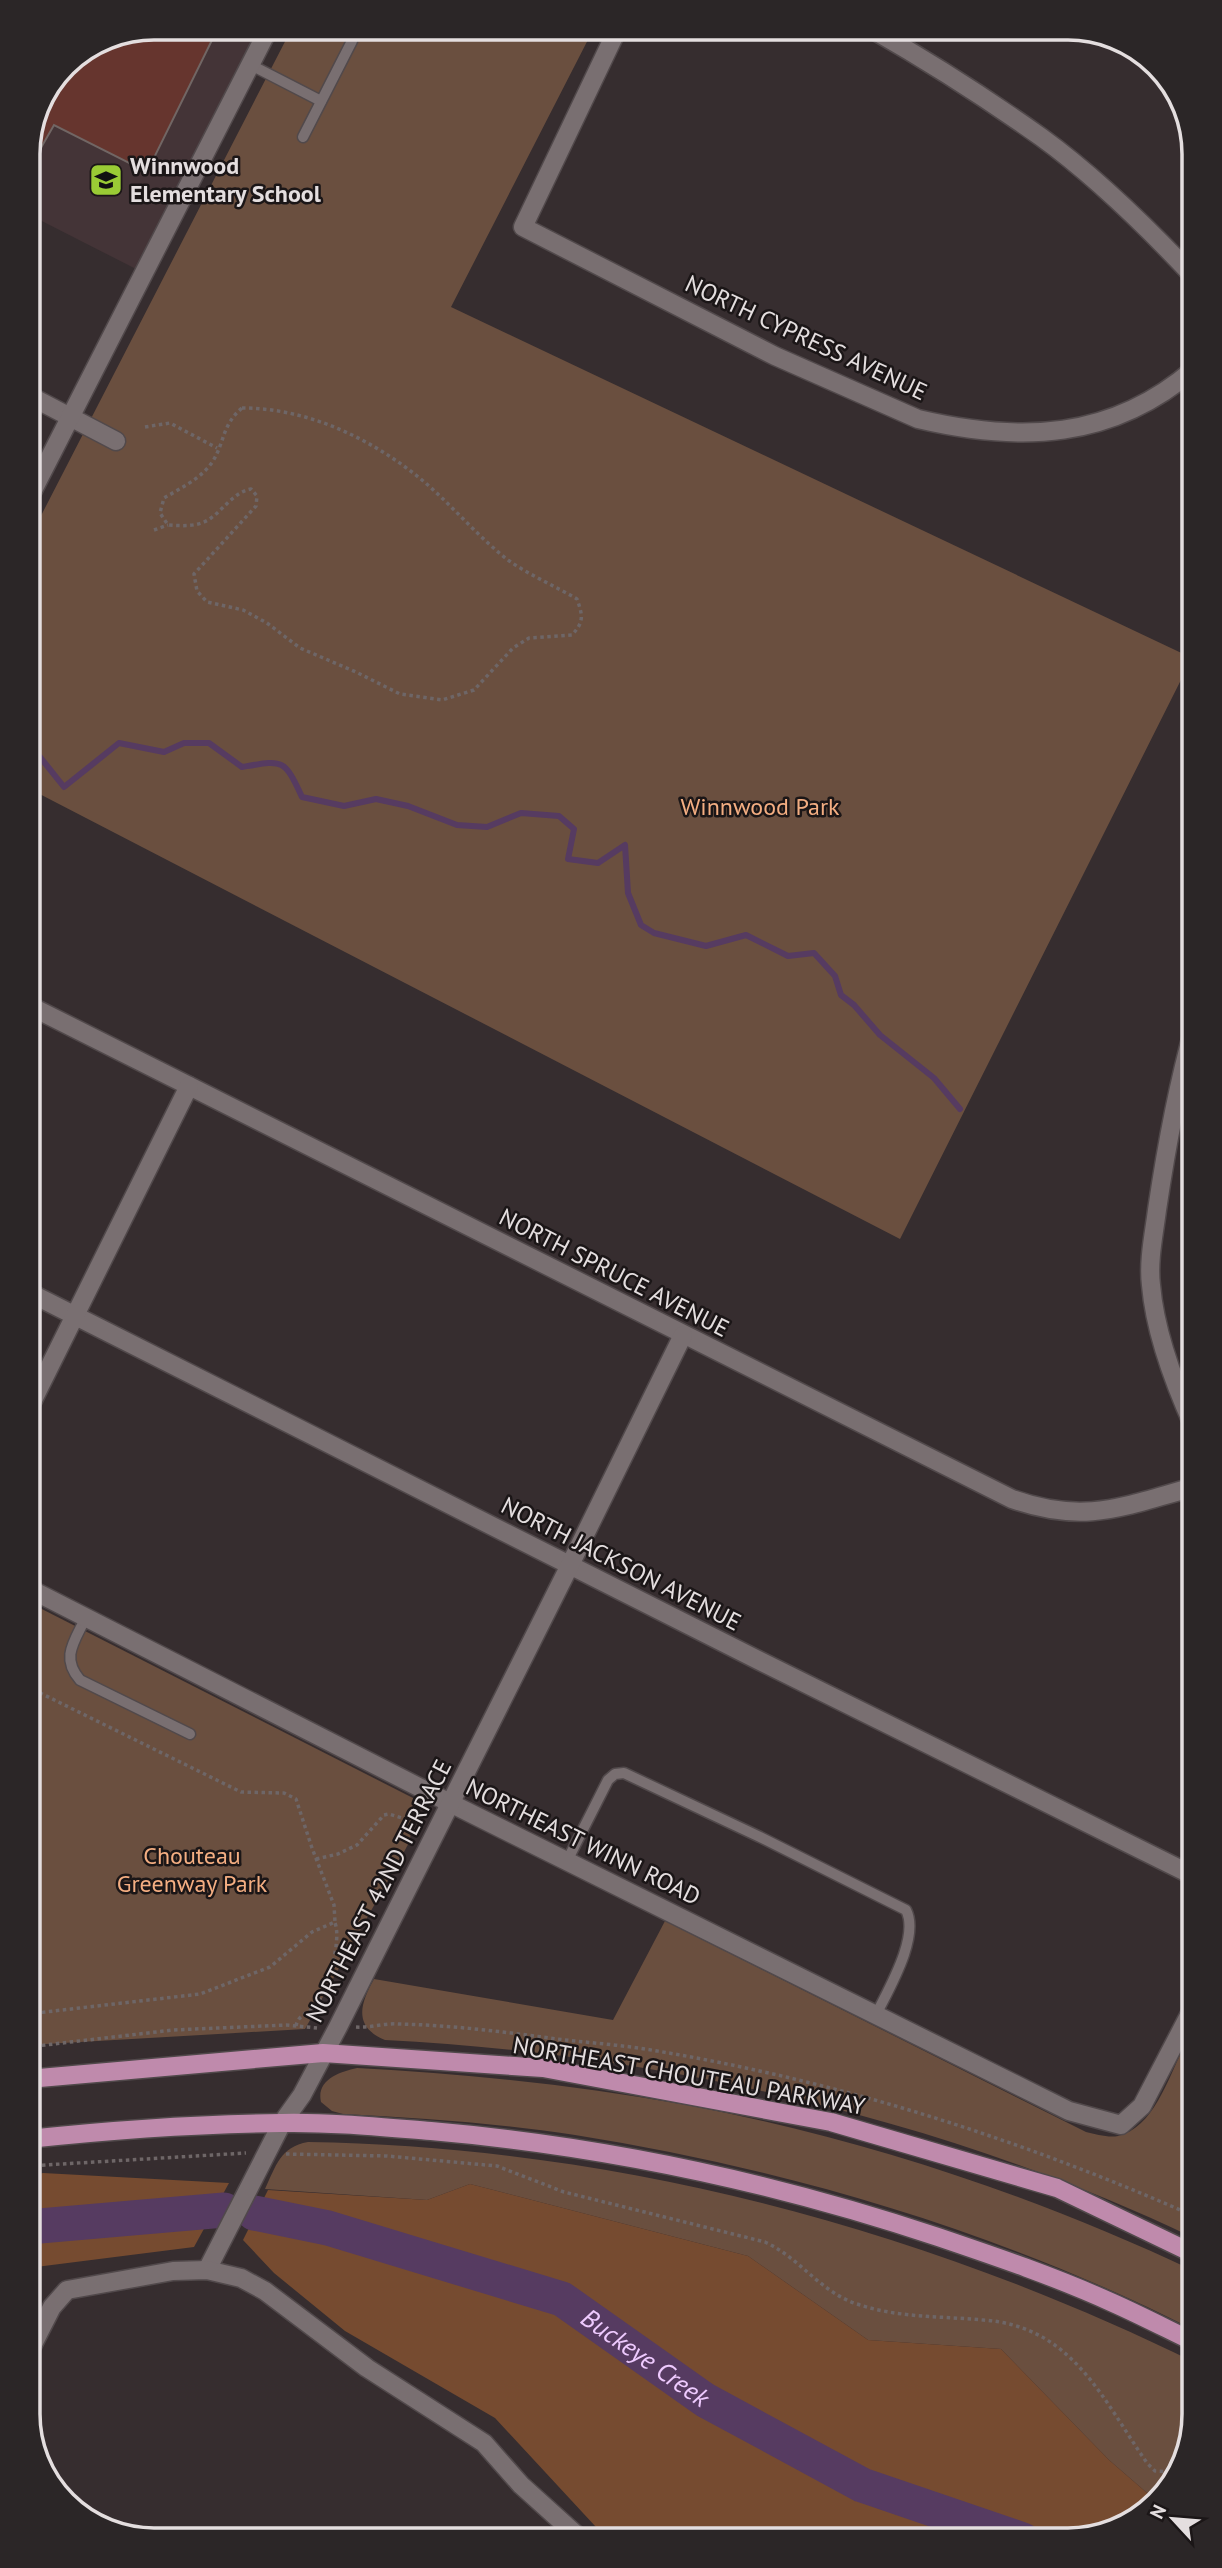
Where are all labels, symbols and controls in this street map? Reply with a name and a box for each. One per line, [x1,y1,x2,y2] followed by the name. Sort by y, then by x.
[130,150,322,209] place label: Winnwood Elementary School
[87,161,125,199] school or university icon: Winnwood Elementary School
[680,268,932,407] street label: NORTH CYPRESS AVENUE
[680,791,840,822] park label: Winnwood Park
[494,1201,734,1344] street label: NORTH SPRUCE AVENUE
[496,1490,746,1638] street label: NORTH JACKSON AVENUE
[299,1754,458,2027] street label: NORTHEAST 42ND TERRACE
[461,1771,706,1912] street label: NORTHEAST WINN ROAD
[117,1840,268,1899] park label: Chouteau Greenway Park
[510,2029,868,2122] street label: NORTHEAST CHOUTEAU PARKWAY
[575,2301,717,2415] water label: Buckeye Creek
[1138,2484,1208,2554] north arrow
[1144,2501,1171,2522] text: N

